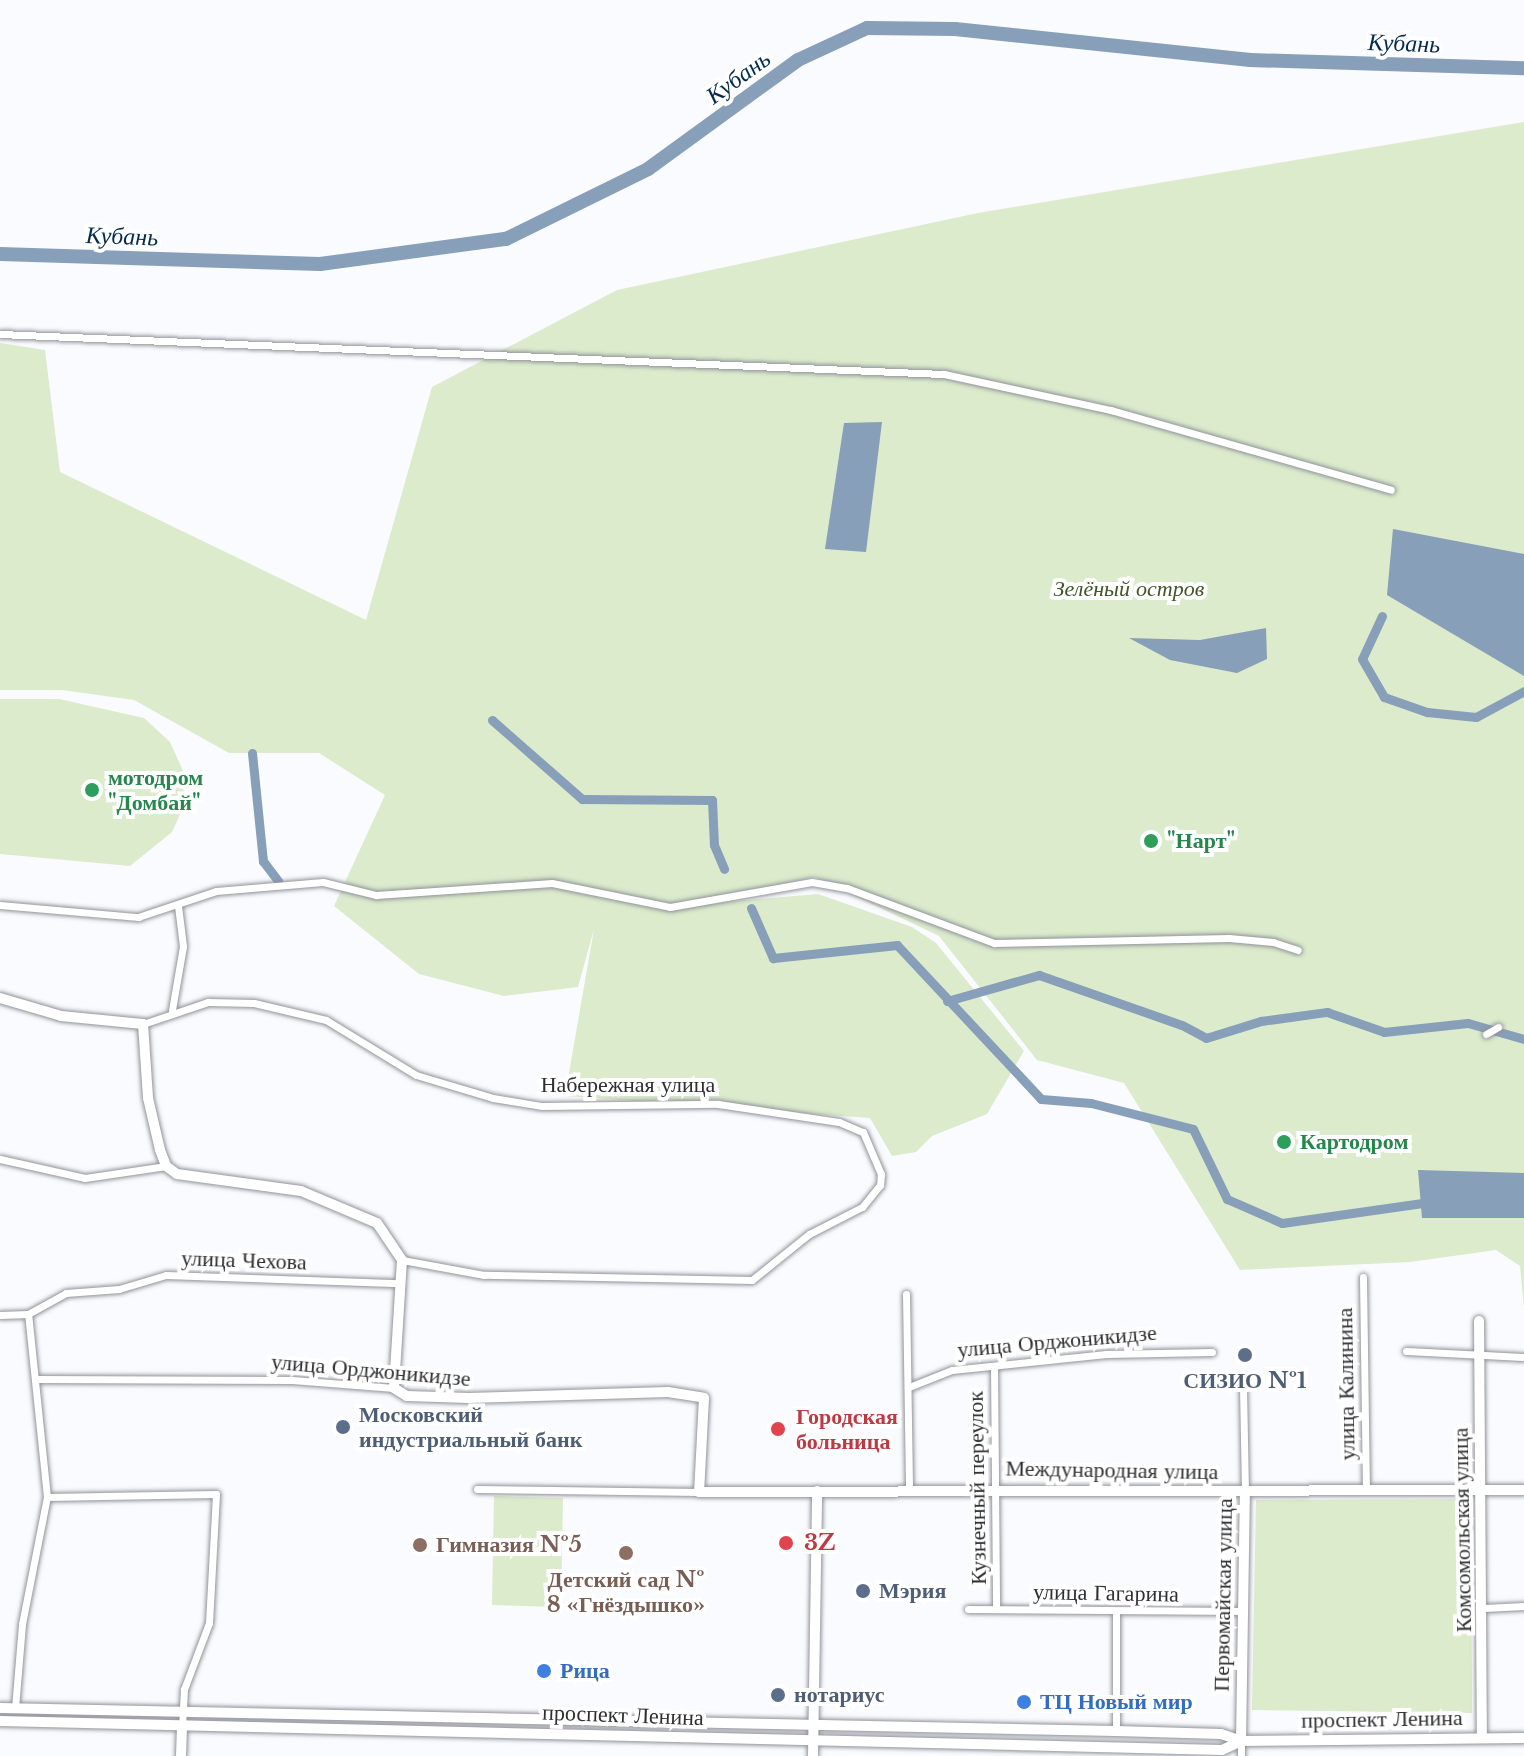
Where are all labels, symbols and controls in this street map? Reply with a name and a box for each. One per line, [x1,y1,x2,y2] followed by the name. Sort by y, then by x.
[1367,27,1441,59] water label: Кубань
[700,44,776,110] water label: Кубань
[85,220,159,252] water label: Кубань
[1054,576,1204,602] park label: Зелёный остров
[108,764,203,816] place label: мотодром "Домбай"
[83,781,101,799] marker: мотодром "Домбай"
[1167,828,1235,854] place label: "Нарт"
[1142,832,1160,850] marker: "Нарт"
[541,1072,715,1098] street label: Набережная улица
[1300,1129,1408,1155] place label: Картодром
[1275,1133,1293,1151] marker: Картодром
[181,1245,307,1275] street label: улица Чехова
[1331,1307,1361,1461] street label: улица Калинина
[956,1319,1158,1363] street label: улица Орджоникидзе
[1236,1346,1254,1364] marker: СИЗИО №1
[270,1348,472,1392] street label: улица Орджоникидзе
[1183,1368,1307,1394] place label: СИЗИО №1
[962,1391,992,1585] street label: Кузнечный переулок
[359,1401,582,1452] place label: Московский индустриальный банк
[796,1403,898,1454] place label: Городская больница
[334,1418,352,1436] marker: Московский индустриальный банк
[767,1418,789,1440] marker: Городская больница
[1447,1427,1477,1633] street label: Комсомольская улица
[1005,1455,1219,1485] street label: Международная улица
[1208,1498,1238,1692] street label: Первомайская улица
[804,1530,836,1556] place label: 3Z
[436,1532,582,1558] place label: Гимназия №5
[775,1532,797,1554] marker: 3Z
[411,1536,429,1554] marker: Гимназия №5
[617,1544,635,1562] marker: Детский сад № 8 «Гнёздышко»
[547,1566,705,1618] place label: Детский сад № 8 «Гнёздышко»
[879,1578,946,1604] place label: Мэрия
[1033,1579,1179,1607] street label: улица Гагарина
[854,1582,872,1600] marker: Мэрия
[560,1658,610,1684] place label: Рица
[535,1662,553,1680] marker: Рица
[794,1682,884,1708] place label: нотариус
[769,1686,787,1704] marker: нотариус
[1040,1689,1193,1715] place label: ТЦ Новый мир
[1015,1693,1033,1711] marker: ТЦ Новый мир
[542,1699,704,1731] street label: проспект Ленина
[1301,1704,1463,1734] street label: проспект Ленина

